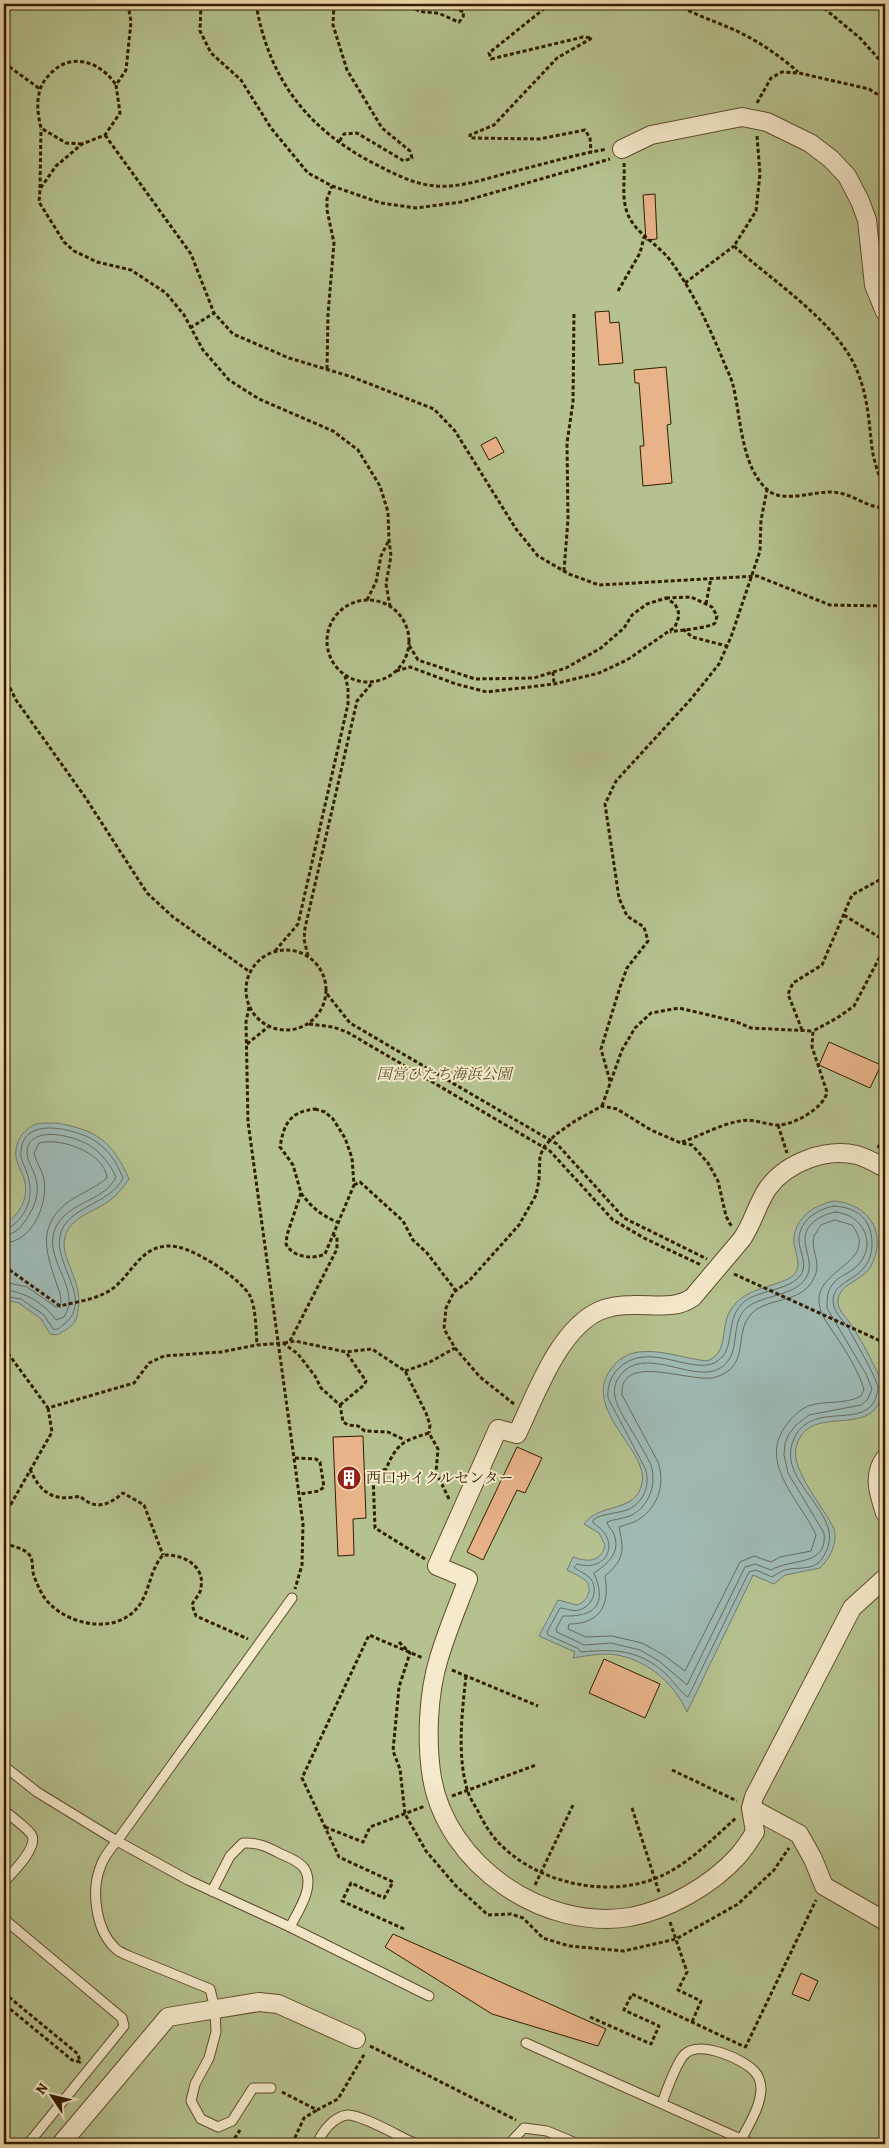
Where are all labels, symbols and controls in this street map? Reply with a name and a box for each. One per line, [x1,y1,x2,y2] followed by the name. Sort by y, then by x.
[376,1064,514,1084] park label: 国営ひたち海浜公園
[336,1465,362,1491] building icon: 西口サイクルセンター
[366,1468,514,1488] place label: 西口サイクルセンター
[28,2070,78,2120] north arrow
[31,2079,52,2098] text: N

